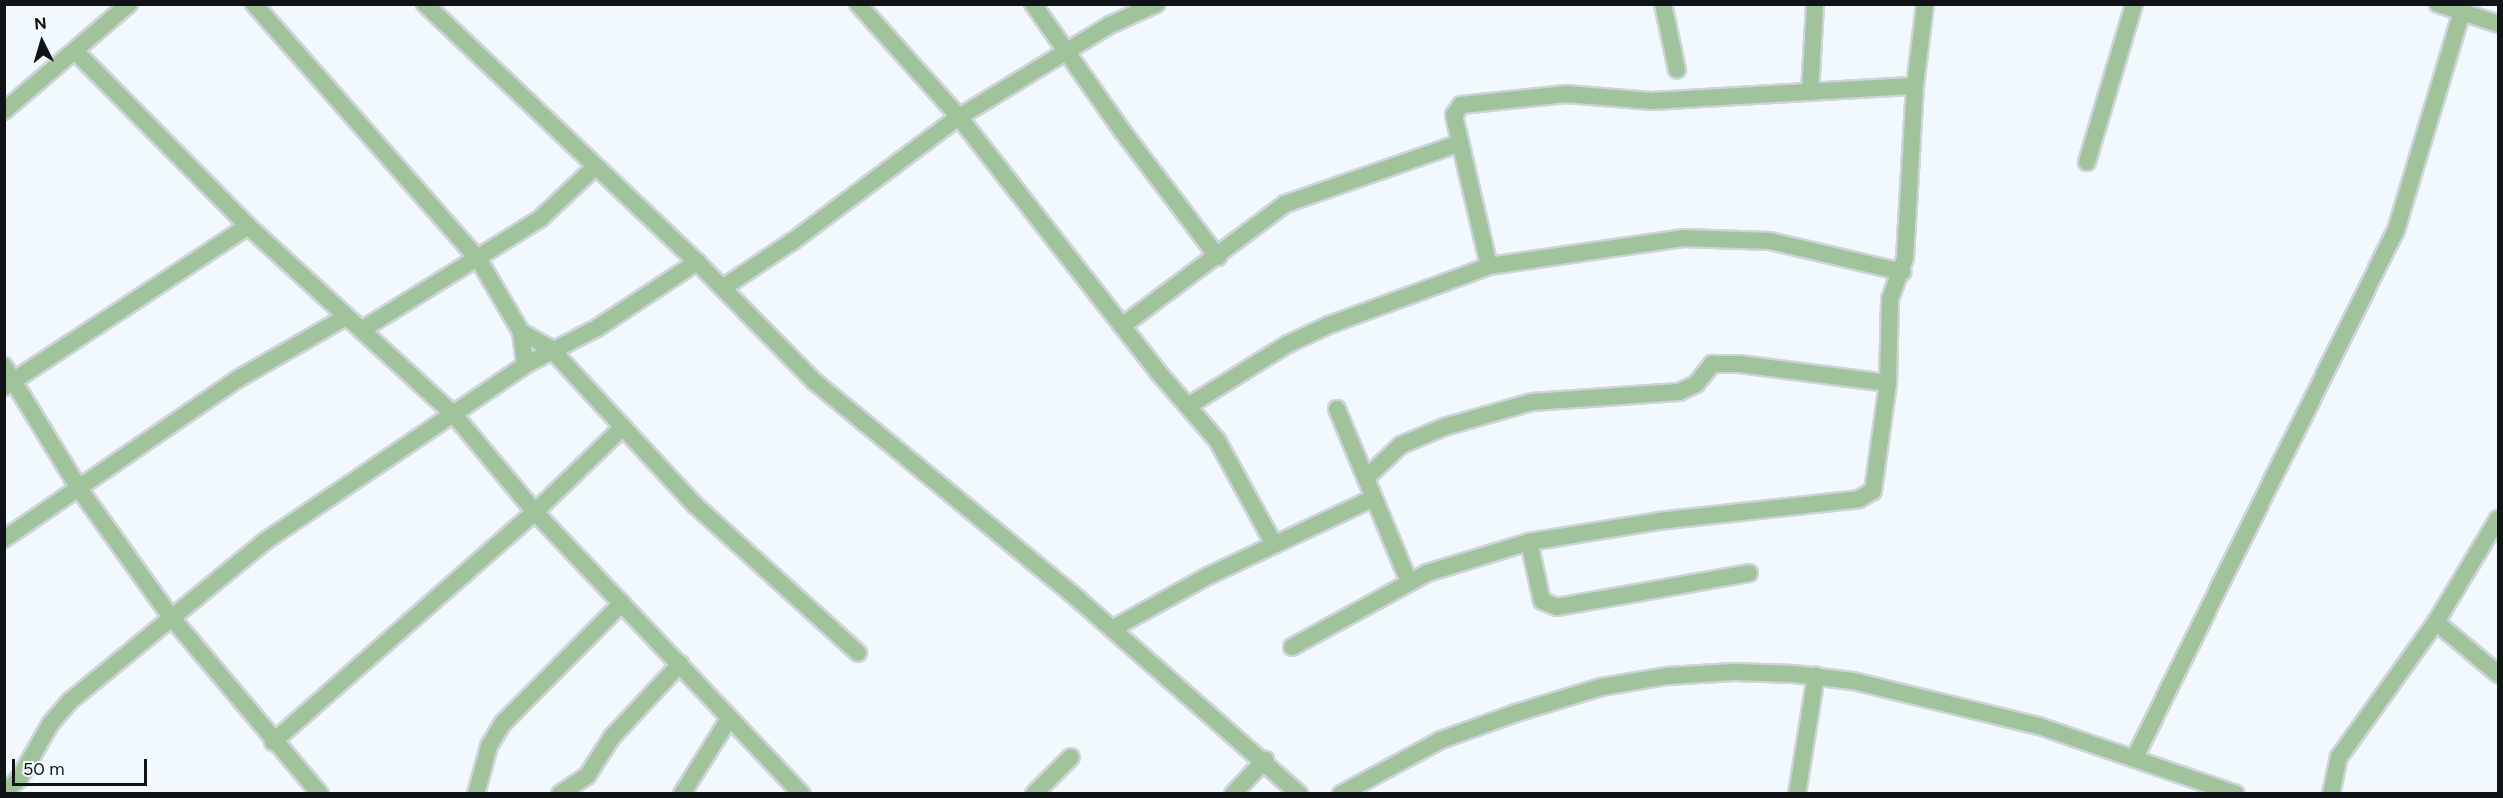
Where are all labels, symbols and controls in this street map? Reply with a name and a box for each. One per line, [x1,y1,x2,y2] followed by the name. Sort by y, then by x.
[12,12,72,72] north arrow
[33,14,47,34] text: N
[15,747,150,785] scale bar
[23,758,65,780] text: 50 m

